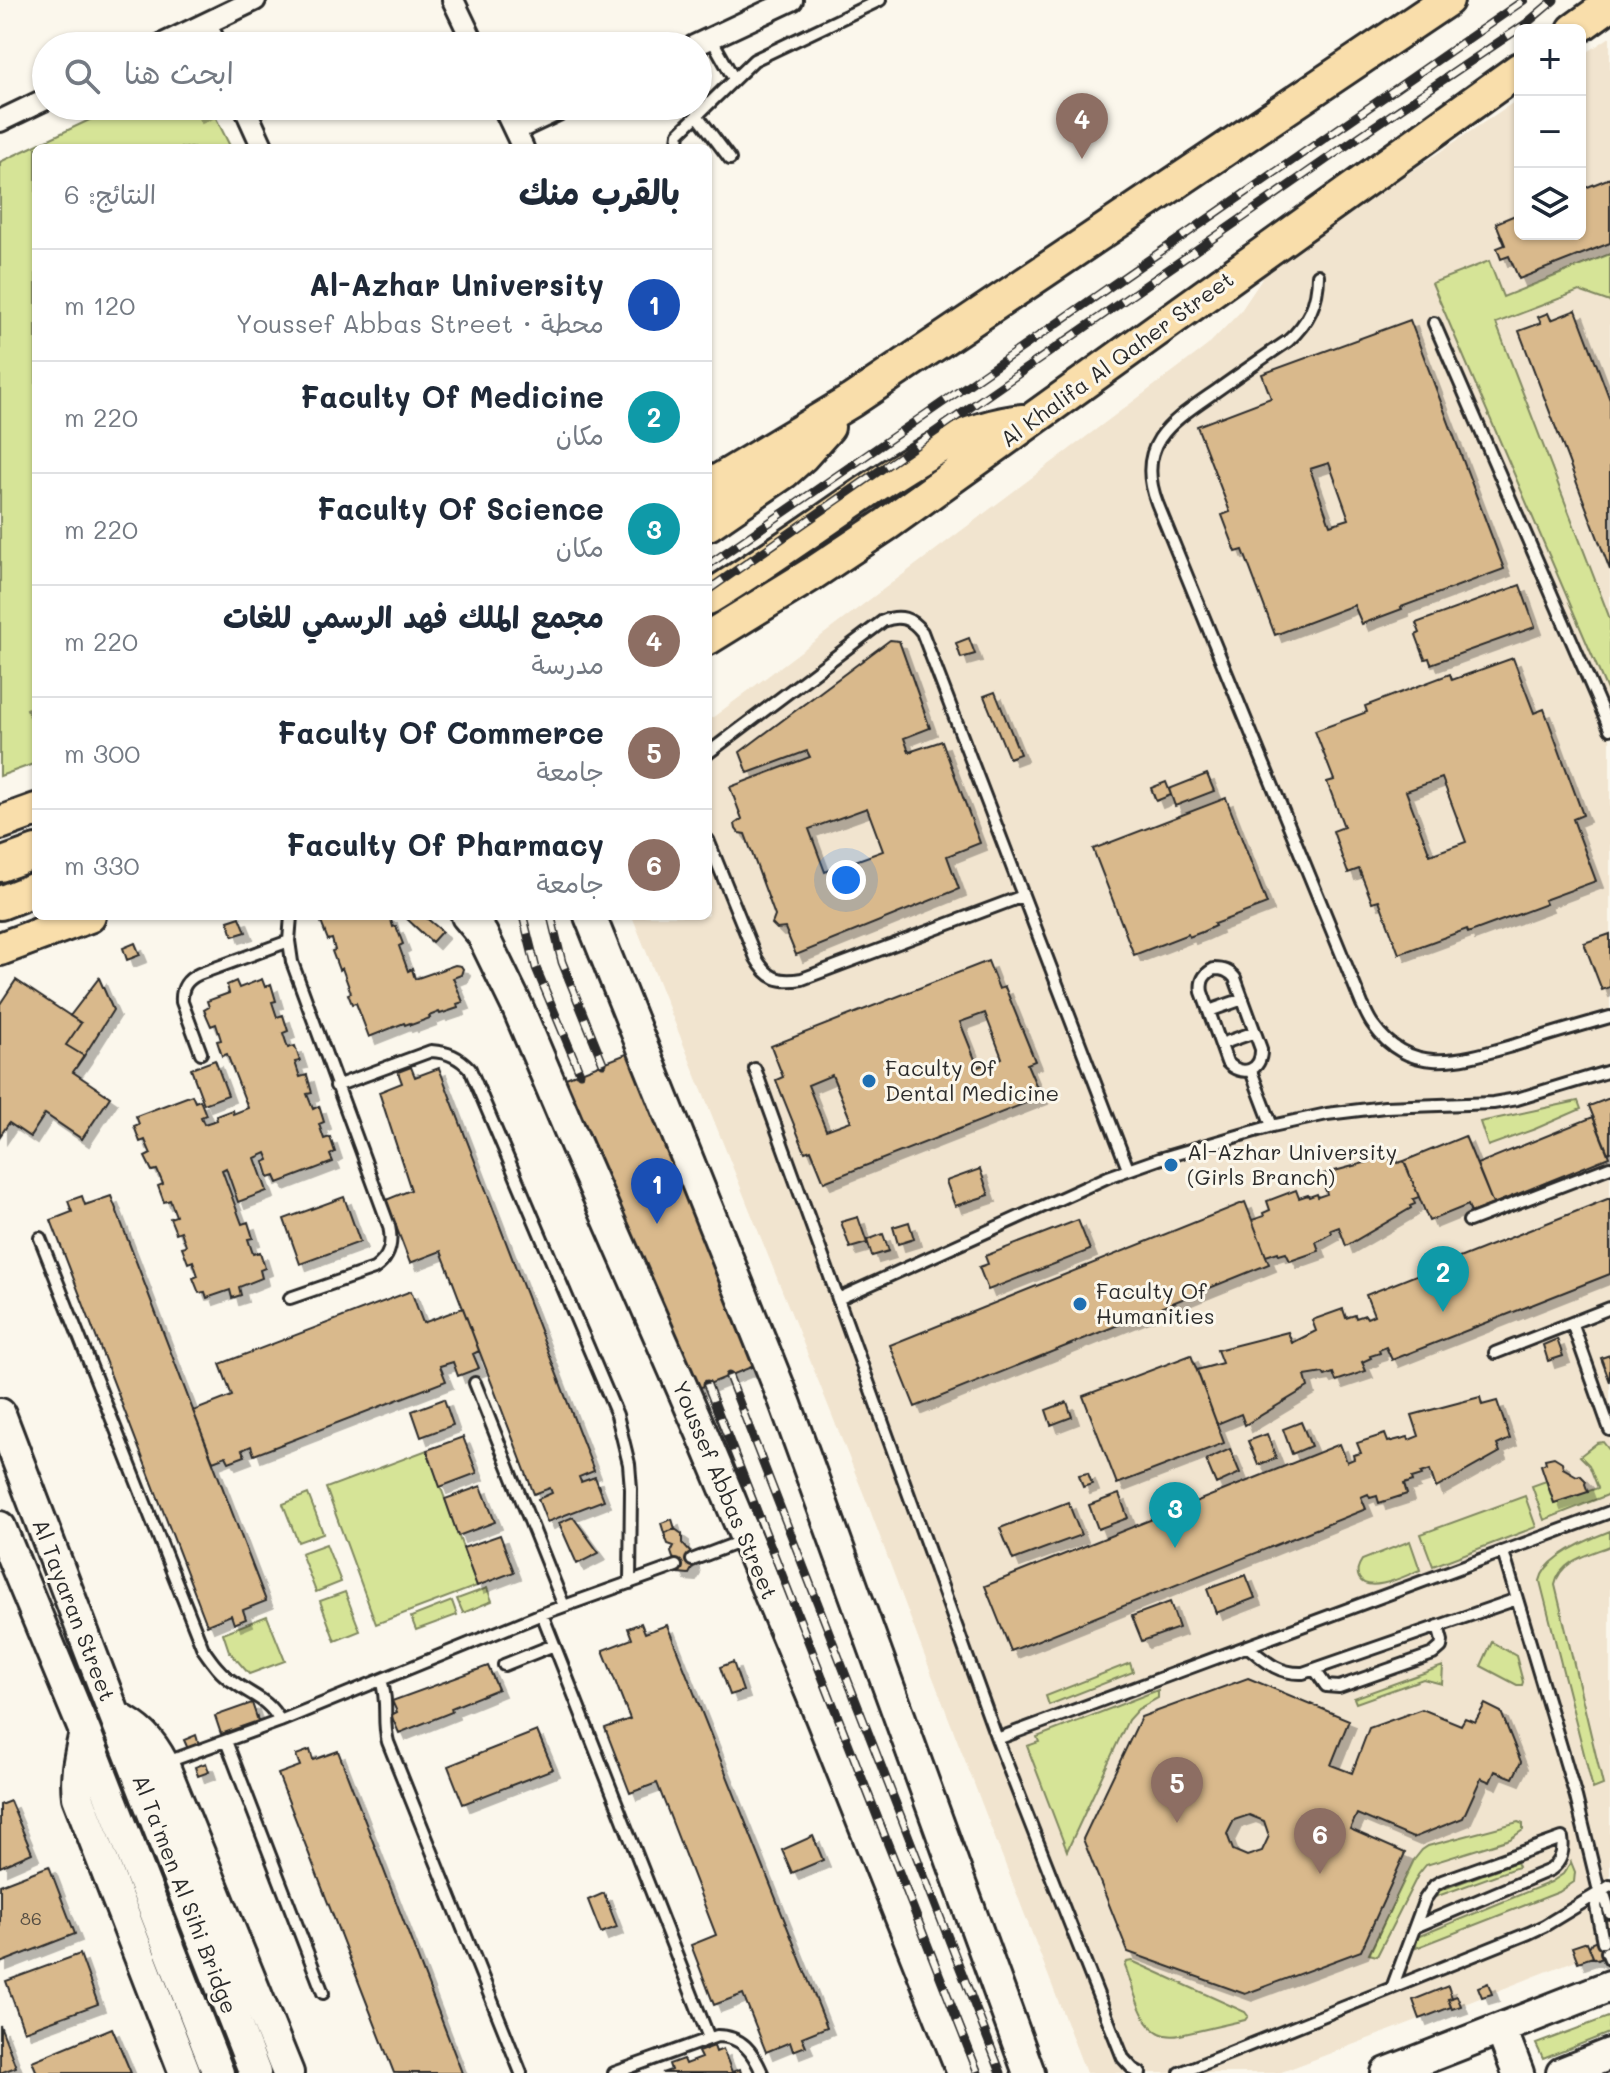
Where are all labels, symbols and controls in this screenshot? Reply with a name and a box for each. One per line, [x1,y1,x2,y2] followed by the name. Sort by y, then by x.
[1514,24,1586,240] map controls
[1514,24,1586,96] button: +
[32,32,712,120] search box
[124,52,234,92] text: ابحث هنا
[60,54,104,98] icon: search
[1056,93,1108,159] pin: 4
[1514,96,1586,168] button: −
[1514,168,1586,240] button: layers
[519,169,680,214] text: بالقرب منك
[64,177,156,211] text: النتائج: 6
[309,264,604,304] text: Al-Azhar University
[994,264,1239,453] street label: Al Khalifa Al Qaher Street
[64,288,135,322] text: 120 m
[648,288,660,322] text: 1
[236,306,604,340] text: محطة · Youssef Abbas Street
[300,376,604,416] text: Faculty Of Medicine
[64,400,138,434] text: 220 m
[647,400,661,434] text: 2
[556,418,604,452] text: مكان
[317,488,604,528] text: Faculty Of Science
[64,512,138,546] text: 220 m
[646,512,662,546] text: 3
[556,530,604,564] text: مكان
[223,596,604,636] text: مجمع الملك فهد الرسمي للغات
[64,624,138,658] text: 220 m
[646,624,662,658] text: 4
[532,647,604,681] text: مدرسة
[277,712,604,752] text: Faculty Of Commerce
[64,736,140,770] text: 300 m
[646,736,662,770] text: 5
[536,754,604,788] text: جامعة
[286,824,604,864] text: Faculty Of Pharmacy
[64,848,140,882] text: 330 m
[646,848,662,882] text: 6
[826,860,866,900] your location
[536,866,604,900] text: جامعة
[885,1053,1059,1107] place label: Faculty Of Dental Medicine
[860,1072,878,1090] marker: Faculty Of Dental Medicine
[1187,1137,1397,1191] place label: Al-Azhar University (Girls Branch)
[1162,1156,1180,1174] marker: Al-Azhar University (Girls Branch)
[631,1158,683,1224] pin: 1
[1417,1246,1469,1312] pin: 2
[1096,1276,1215,1330] place label: Faculty Of Humanities
[1071,1295,1089,1313] marker: Faculty Of Humanities
[666,1376,785,1604] street label: Youssef Abbas Street
[1149,1482,1201,1548] pin: 3
[26,1515,123,1705] street label: Al Tayaran Street
[1151,1757,1203,1823] pin: 5
[126,1770,244,2018] street label: Al Ta'men Al Sihi Bridge
[1294,1808,1346,1874] pin: 6
[20,1906,42,1930] house number: 86

